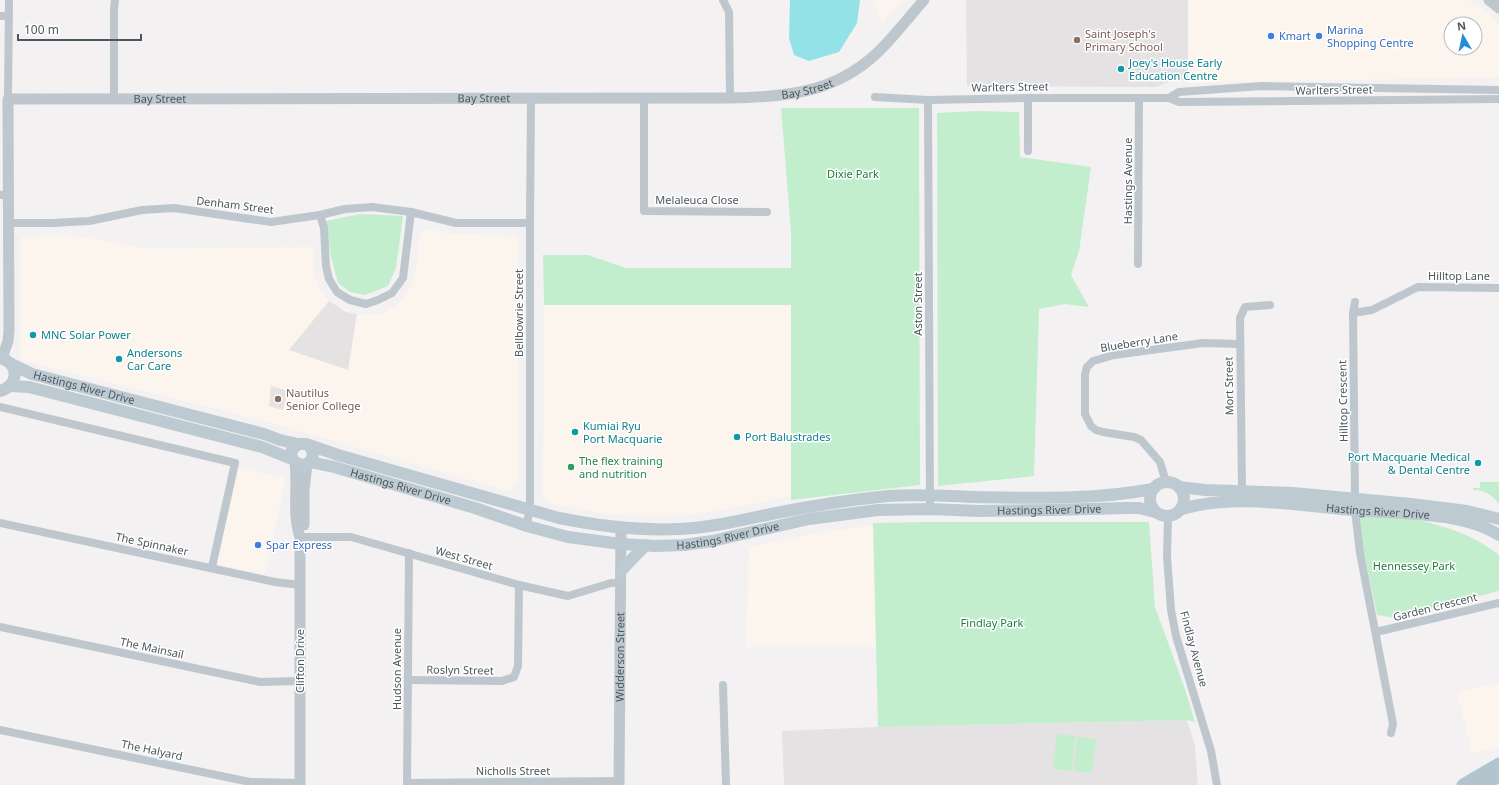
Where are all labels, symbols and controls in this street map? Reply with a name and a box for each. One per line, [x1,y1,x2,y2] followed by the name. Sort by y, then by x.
[18,16,141,42] scale bar
[1443,16,1483,56] north arrow
[1456,18,1467,34] text: N
[24,21,59,38] text: 100 m
[1327,22,1414,50] place label: Marina Shopping Centre
[1085,26,1163,54] place label: Saint Joseph's Primary School
[1279,28,1311,43] place label: Kmart
[1266,31,1276,41] marker: Kmart
[1314,31,1324,41] marker: Marina Shopping Centre
[1072,35,1082,45] marker: Saint Joseph's Primary School
[1128,55,1223,83] place label: Joey's House Early Education Centre
[1116,64,1126,74] marker: Joey's House Early Education Centre
[781,75,835,102] street label: Bay Street
[971,78,1049,95] street label: Warlters Street
[1295,81,1373,98] street label: Warlters Street
[458,90,510,105] street label: Bay Street
[134,91,186,106] street label: Bay Street
[1120,138,1135,224] street label: Hastings Avenue
[827,166,879,181] park label: Dixie Park
[196,192,275,217] street label: Denham Street
[655,192,739,207] street label: Melaleuca Close
[1428,268,1490,283] street label: Hilltop Lane
[511,269,526,357] street label: Bellbowrie Street
[910,272,925,336] street label: Aston Street
[41,327,131,342] place label: MNC Solar Power
[1099,328,1179,355] street label: Blueberry Lane
[28,330,38,340] marker: MNC Solar Power
[127,345,182,373] place label: Andersons Car Care
[114,354,124,364] marker: Andersons Car Care
[1220,356,1237,415] street label: Mort Street
[1334,360,1351,442] street label: Hilltop Crescent
[32,367,137,407] street label: Hastings River Drive
[286,385,360,413] place label: Nautilus Senior College
[273,394,283,404] marker: Nautilus Senior College
[583,418,662,446] place label: Kumiai Ryu Port Macquarie
[570,427,580,437] marker: Kumiai Ryu Port Macquarie
[745,429,831,444] place label: Port Balustrades
[732,432,742,442] marker: Port Balustrades
[1348,449,1470,477] place label: Port Macquarie Medical & Dental Centre
[579,453,663,481] place label: The flex training and nutrition
[1473,458,1483,468] marker: Port Macquarie Medical & Dental Centre
[566,462,576,472] marker: The flex training and nutrition
[349,464,453,508] street label: Hastings River Drive
[1325,500,1431,522] street label: Hastings River Drive
[997,501,1102,518] street label: Hastings River Drive
[676,518,780,552] street label: Hastings River Drive
[114,528,190,559] street label: The Spinnaker
[266,537,332,552] place label: Spar Express
[253,540,263,550] marker: Spar Express
[434,542,495,573] street label: West Street
[1373,558,1455,573] park label: Hennessey Park
[1391,589,1479,624] street label: Garden Crescent
[1177,609,1212,689] street label: Findlay Avenue
[612,612,627,702] street label: Widderson Street
[961,615,1024,630] park label: Findlay Park
[389,628,404,710] street label: Hudson Avenue
[292,629,307,693] street label: Clifton Drive
[119,633,185,662] street label: The Mainsail
[426,661,494,678] street label: Roslyn Street
[120,736,184,763] street label: The Halyard
[476,763,550,778] street label: Nicholls Street

